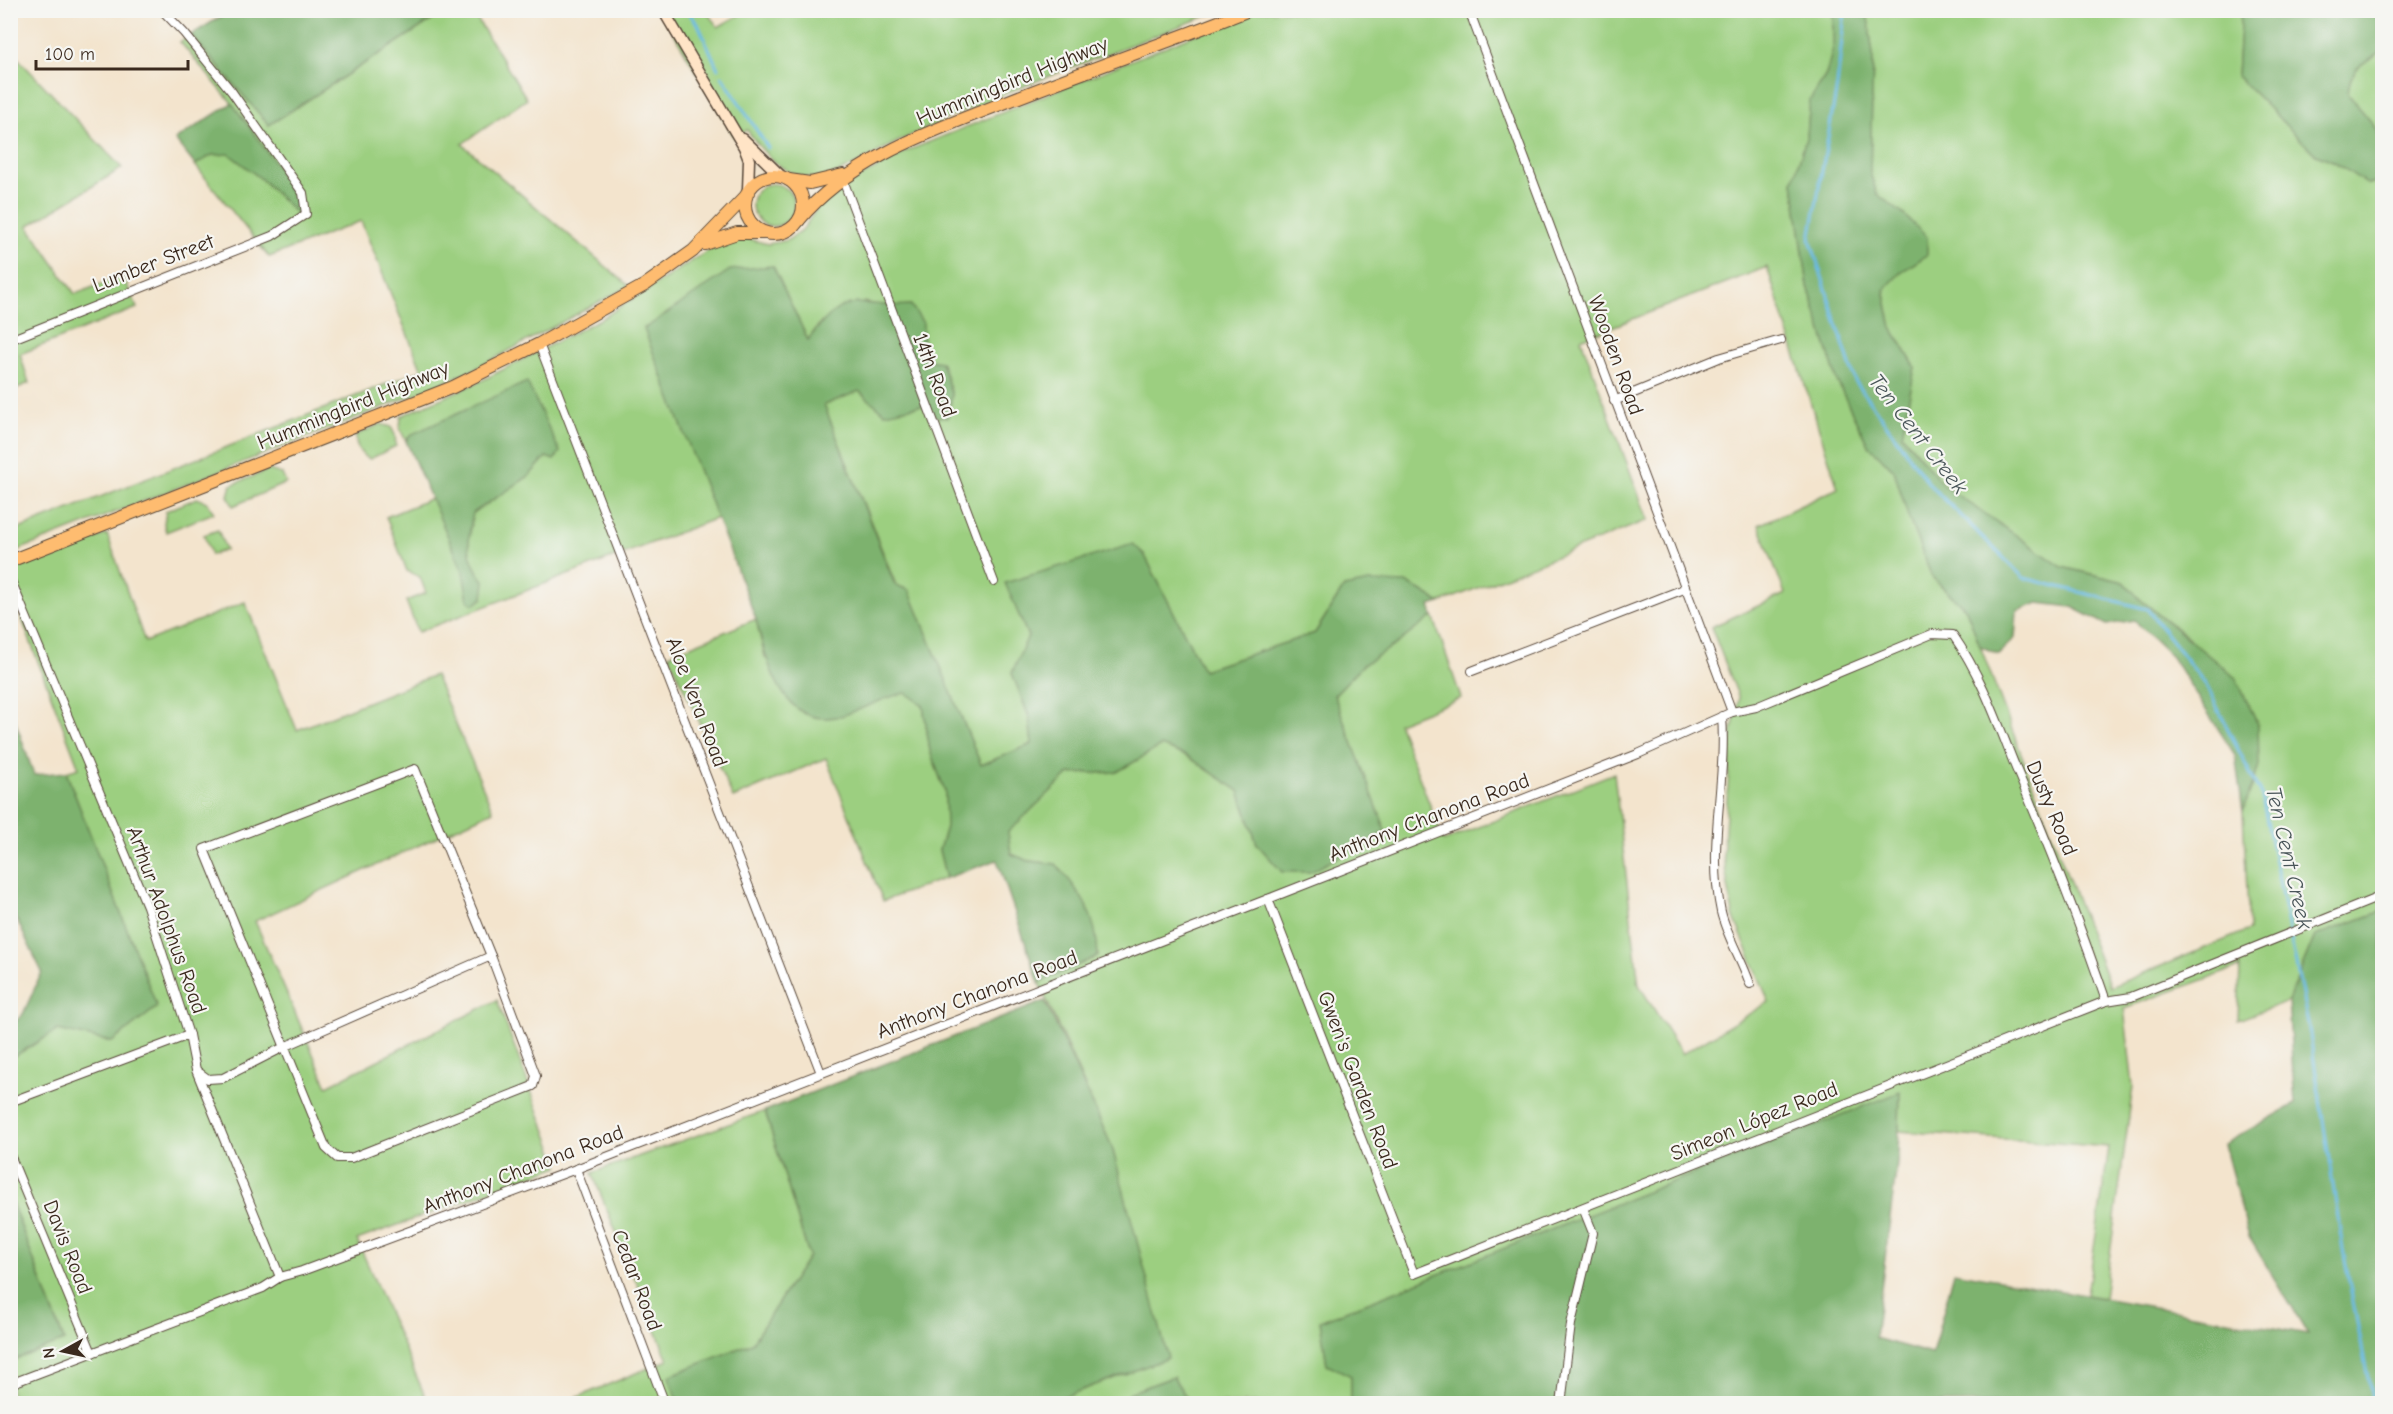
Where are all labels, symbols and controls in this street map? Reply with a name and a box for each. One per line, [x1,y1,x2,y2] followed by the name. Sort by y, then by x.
[913,31,1112,130] street label: Hummingbird Highway
[36,33,188,71] scale bar
[45,44,95,65] text: 100 m
[89,229,218,297] street label: Lumber Street
[1583,292,1649,418] street label: Wooden Road
[908,330,962,420] street label: 14th Road
[254,355,453,454] street label: Hummingbird Highway
[1863,369,1973,500] water label: Ten Cent Creek
[661,634,733,770] street label: Aloe Vera Road
[2021,757,2083,859] street label: Dusty Road
[1325,768,1533,866] street label: Anthony Chanona Road
[2260,784,2318,932] water label: Ten Cent Creek
[122,823,212,1017] street label: Arthur Adolphus Road
[873,945,1081,1043] street label: Anthony Chanona Road
[1313,988,1403,1172] street label: Gwen's Garden Road
[1667,1076,1841,1166] street label: Simeon López Road
[419,1120,627,1218] street label: Anthony Chanona Road
[38,1197,98,1297] street label: Davis Road
[607,1226,667,1334] street label: Cedar Road
[33,1321,93,1381] north arrow
[39,1347,59,1359] text: N

